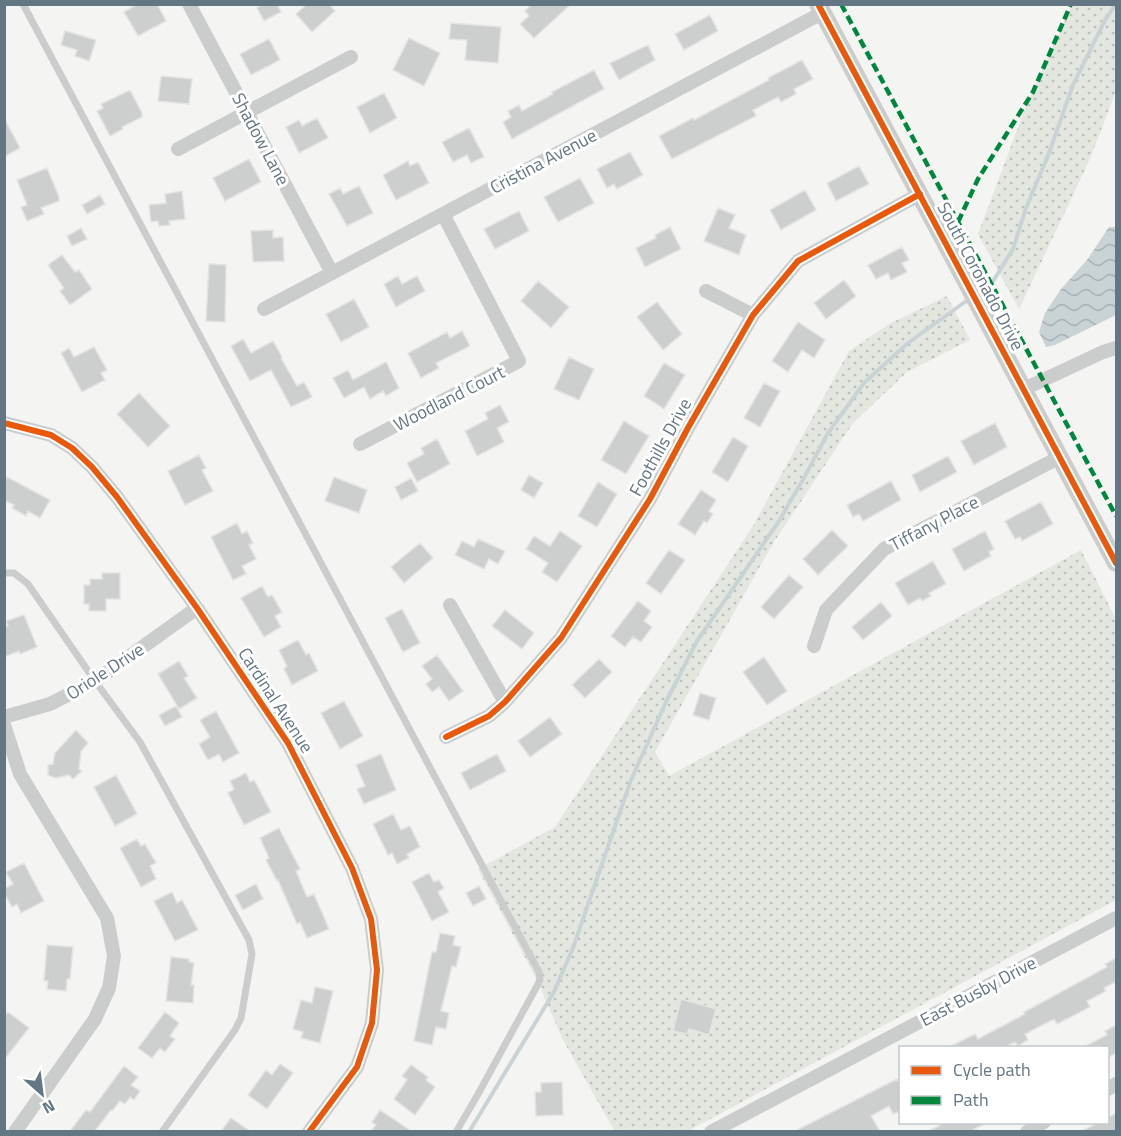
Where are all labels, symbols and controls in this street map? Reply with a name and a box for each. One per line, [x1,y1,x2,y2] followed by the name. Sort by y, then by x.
[225,88,297,190] street label: Shadow Lane
[485,122,601,200] street label: Cristina Avenue
[930,197,1032,355] street label: South Coronado Drive
[389,358,510,438] street label: Woodland Court
[622,393,698,501] street label: Foothills Drive
[885,488,983,558] street label: Tiffany Place
[61,636,149,706] street label: Oriole Drive
[232,642,320,758] street label: Cardinal Avenue
[915,949,1041,1033] street label: East Busby Drive
[899,1046,1109,1124] legend
[953,1056,1031,1083] text: Cycle path
[12,1064,72,1124] north arrow
[953,1086,989,1113] text: Path
[39,1094,60,1120] text: N

